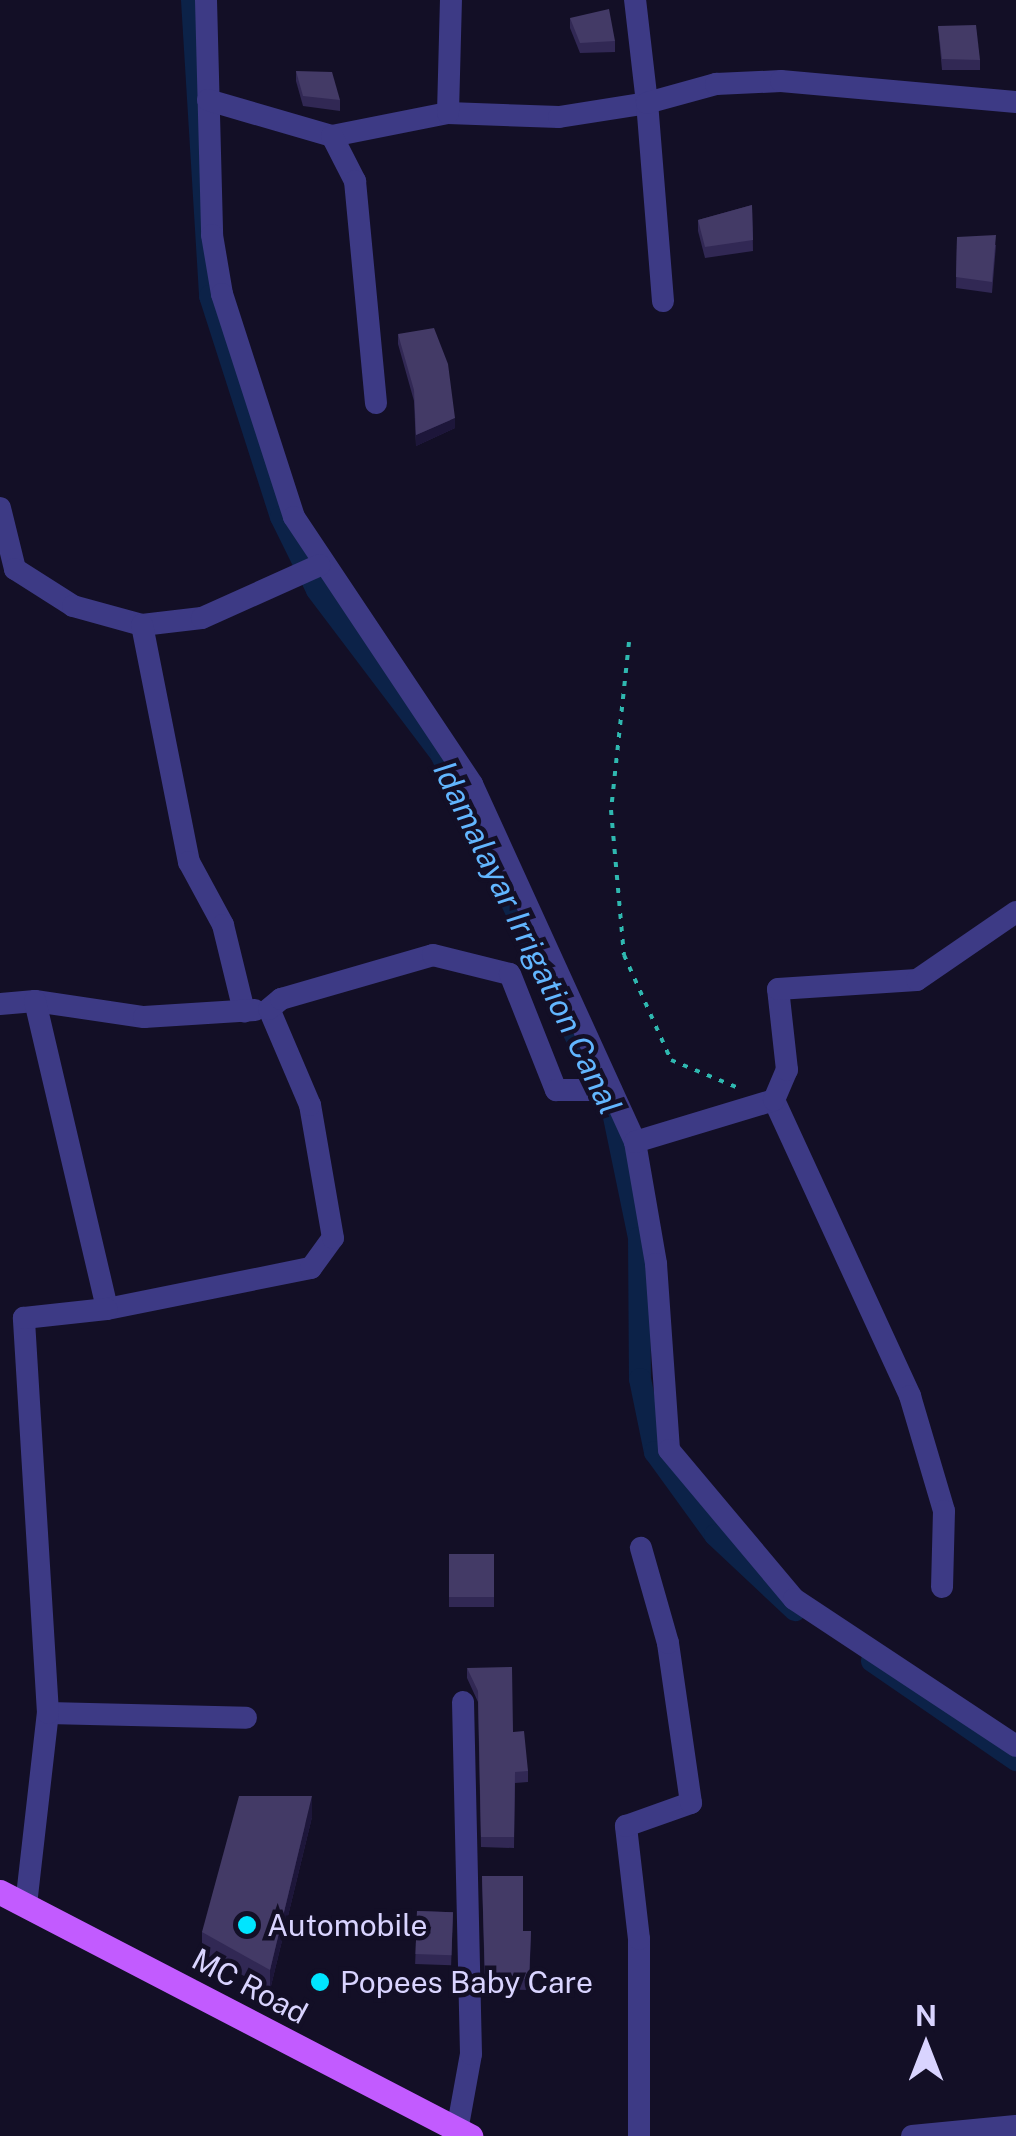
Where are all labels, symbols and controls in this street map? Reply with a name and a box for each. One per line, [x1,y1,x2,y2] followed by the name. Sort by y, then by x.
[425,755,629,1121] water label: Idamalayar Irrigation Canal
[267,1907,427,1943] place label: Automobile
[236,1914,258,1936] marker: Automobile
[186,1941,314,2031] street label: MC Road
[340,1964,593,2000] place label: Popees Baby Care
[309,1971,331,1993] marker: Popees Baby Care
[876,1996,976,2096] north arrow
[915,1999,937,2032] text: N

